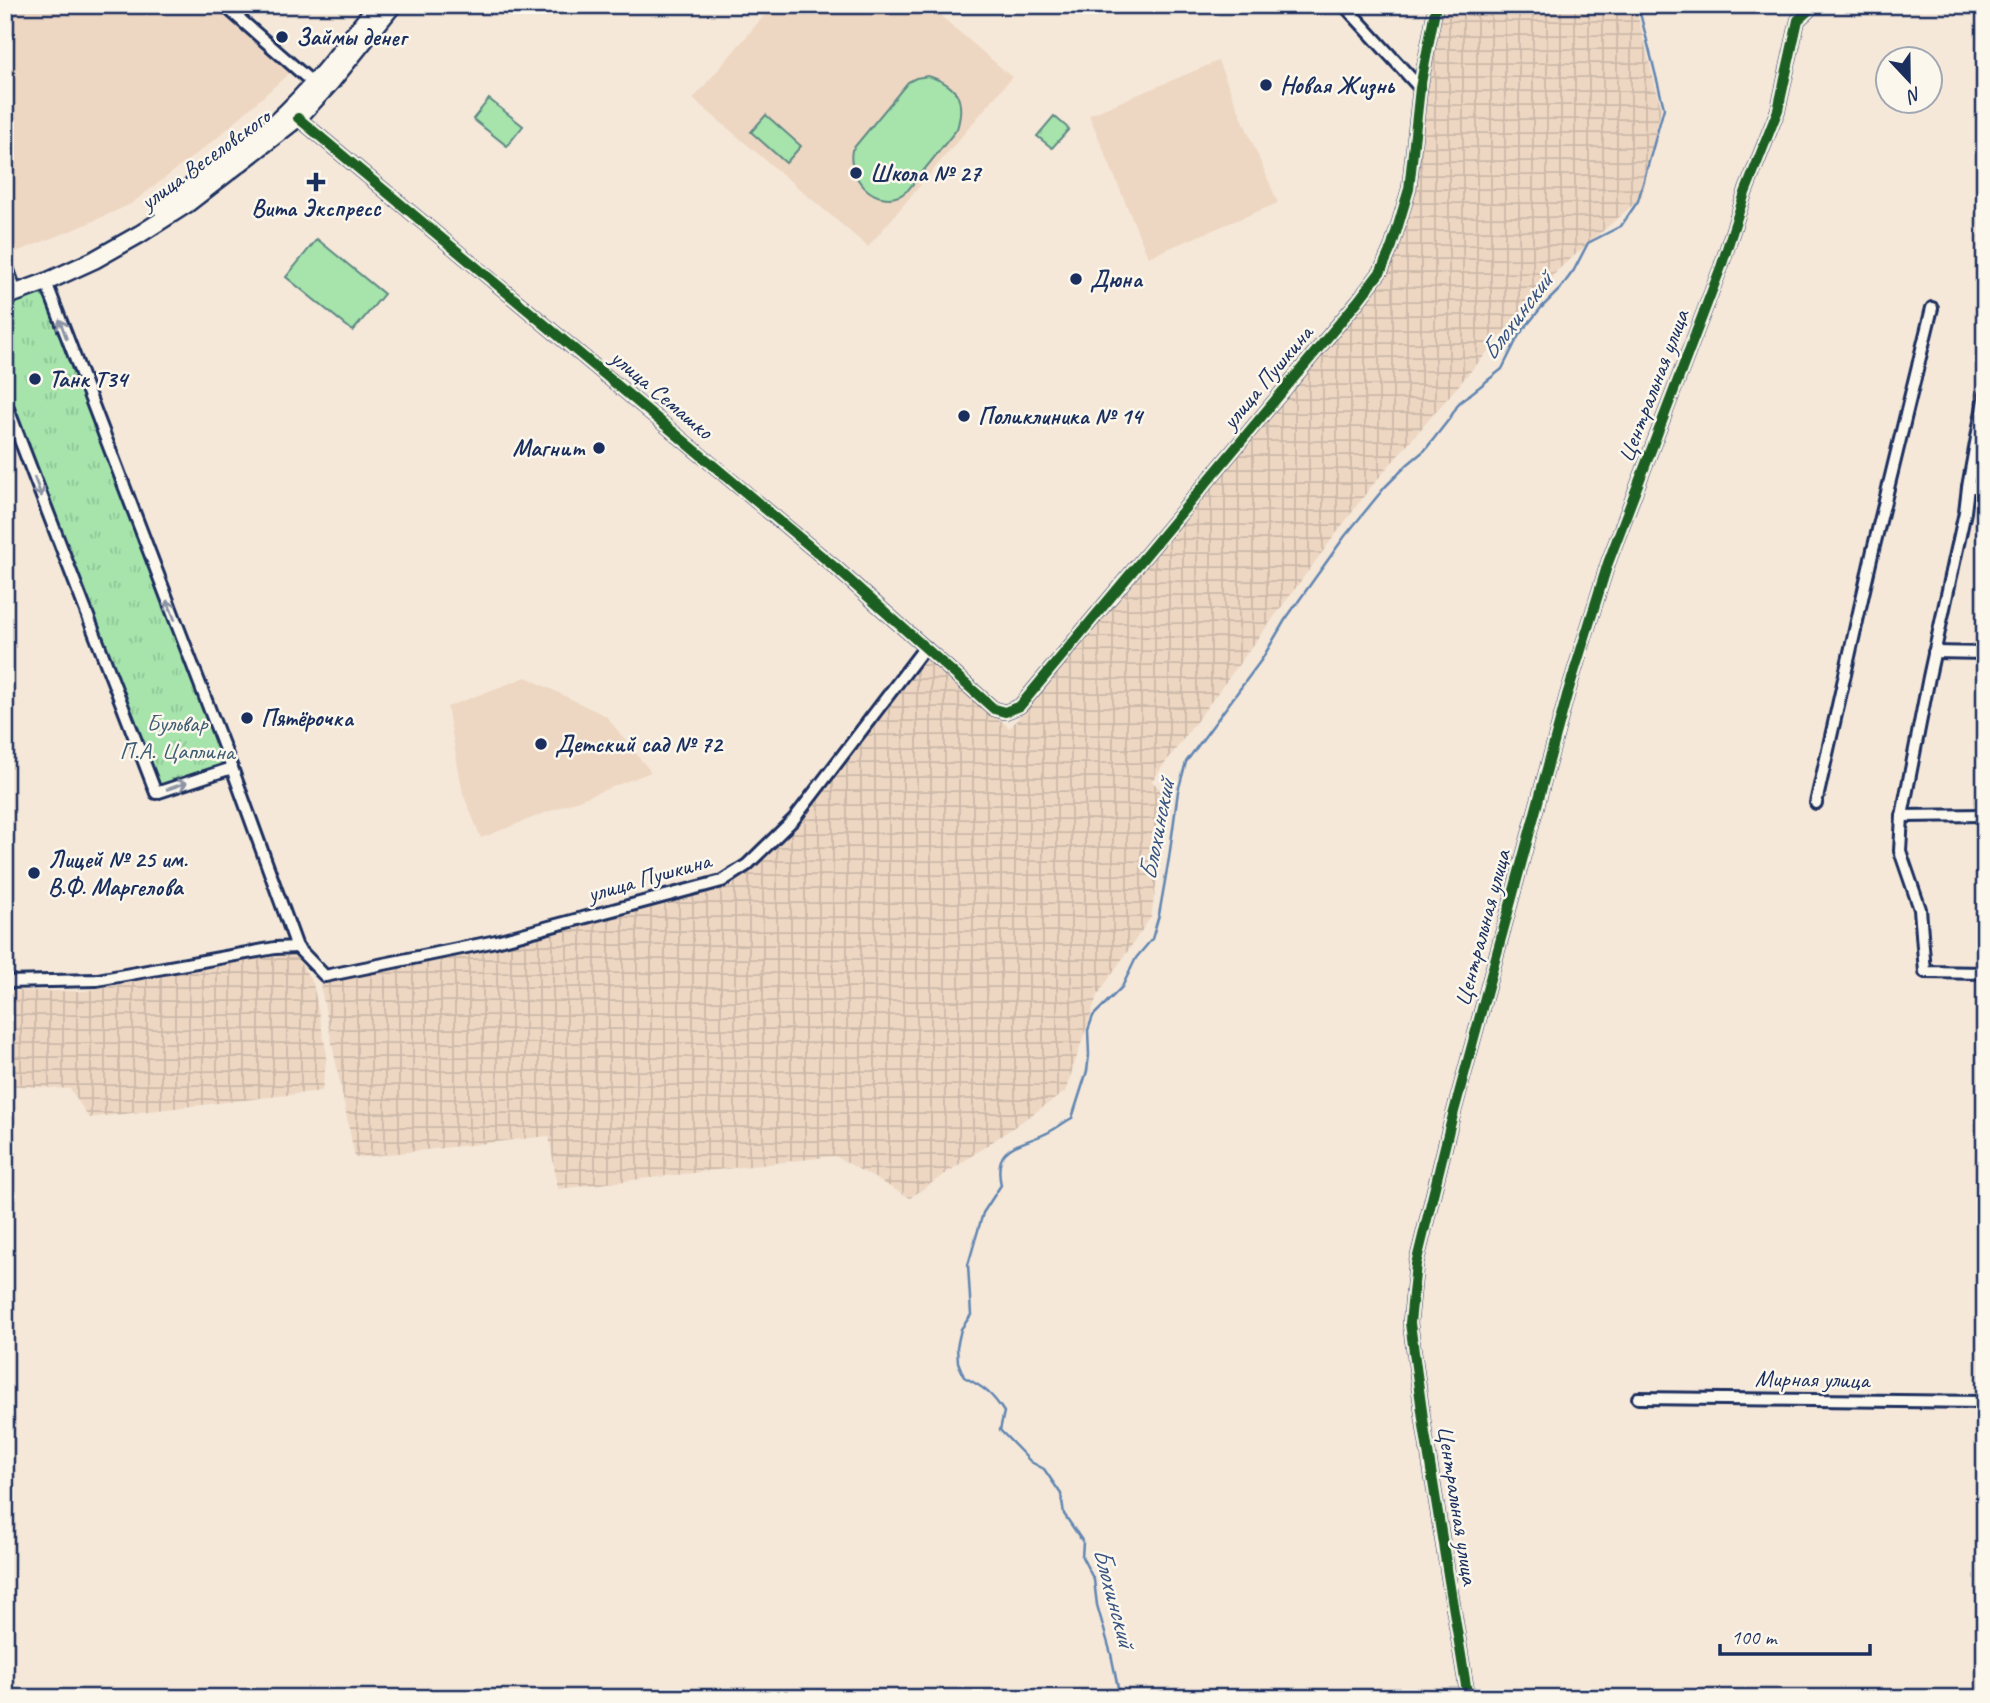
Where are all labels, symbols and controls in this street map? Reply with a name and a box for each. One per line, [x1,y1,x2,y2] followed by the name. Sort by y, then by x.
[296,22,410,52] place label: Займы денег
[274,29,290,45] marker: Займы денег
[1874,46,1944,116] north arrow
[1280,70,1396,101] place label: Новая Жизнь
[1258,77,1274,93] marker: Новая Жизнь
[1902,82,1925,109] text: N
[132,100,278,218] street label: улица Веселовского
[870,158,982,188] place label: Школа № 27
[848,165,864,181] marker: Школа № 27
[308,174,324,190] marker: Вита Экспресс
[252,193,382,223] place label: Вита Экспресс
[1473,262,1563,367] water label: Блохинский
[1090,264,1143,294] place label: Дюна
[1068,271,1084,287] marker: Дюна
[1610,304,1696,466] street label: Центральная улица
[1214,317,1321,437] street label: улица Пушкина
[56,319,68,341] one-way arrow
[603,341,721,447] street label: улица Семашко
[49,364,130,394] place label: Танк T34
[27,371,43,387] marker: Танк T34
[978,401,1145,431] place label: Поликлиника № 14
[956,408,972,424] marker: Поликлиника № 14
[512,433,585,463] place label: Магнит
[591,440,607,456] marker: Магнит
[33,476,46,498] one-way arrow
[164,600,177,621] one-way arrow
[261,703,354,733] place label: Пятёрочка
[120,708,237,766] park label: Бульвар П.А. Цаплина
[239,710,255,726] marker: Пятёрочка
[555,729,724,759] place label: Детский сад № 72
[533,736,549,752] marker: Детский сад № 72
[1131,772,1183,883] water label: Блохинский
[165,779,187,791] one-way arrow
[48,844,189,902] place label: Лицей № 25 им. В.Ф. Маргелова
[582,845,716,909] street label: улица Пушкина
[1447,845,1518,1010] street label: Центральная улица
[26,865,42,881] marker: Лицей № 25 им. В.Ф. Маргелова
[1755,1363,1872,1395] street label: Мирная улица
[1431,1423,1486,1588] street label: Центральная улица
[1085,1544,1145,1655] water label: Блохинский
[1720,1612,1871,1656] scale bar
[1731,1624,1778,1650] text: 100 m

